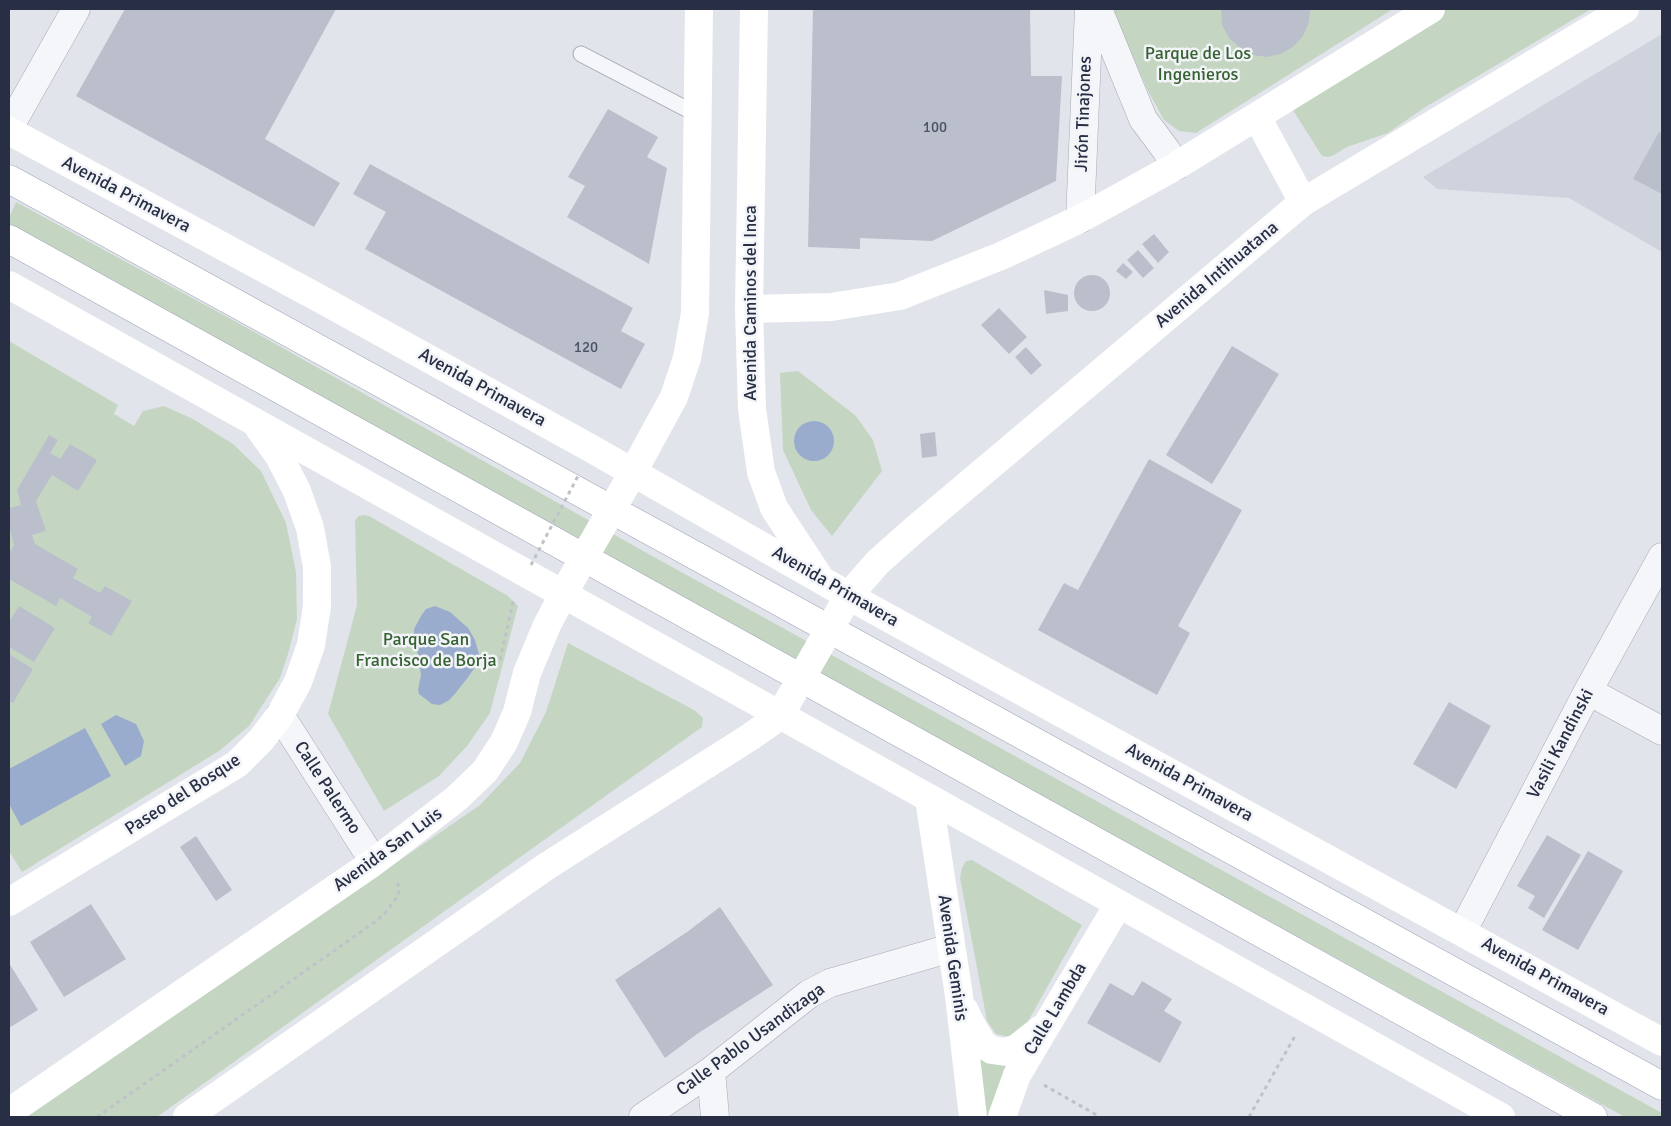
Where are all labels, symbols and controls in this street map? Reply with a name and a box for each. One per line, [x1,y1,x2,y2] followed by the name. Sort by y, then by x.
[1145,43,1251,86] park label: Parque de Los Ingenieros
[1071,56,1097,172] street label: Jirón Tinajones
[923,119,947,137] house number: 100
[58,152,194,238] street label: Avenida Primavera
[740,205,762,401] street label: Avenida Caminos del Inca
[1151,217,1283,333] street label: Avenida Intihuatana
[574,339,598,357] house number: 120
[414,344,550,432] street label: Avenida Primavera
[768,542,902,632] street label: Avenida Primavera
[355,629,497,672] park label: Parque San Francisco de Borja
[1523,685,1599,803] street label: Vasili Kandinski
[289,737,365,839] street label: Calle Palermo
[1121,739,1257,827] street label: Avenida Primavera
[121,750,245,840] street label: Paseo del Bosque
[329,803,447,897] street label: Avenida San Luis
[932,893,972,1023] street label: Avenida Geminis
[1477,933,1613,1021] street label: Avenida Primavera
[1020,959,1092,1059] street label: Calle Lambda
[673,979,829,1101] street label: Calle Pablo Usandizaga

